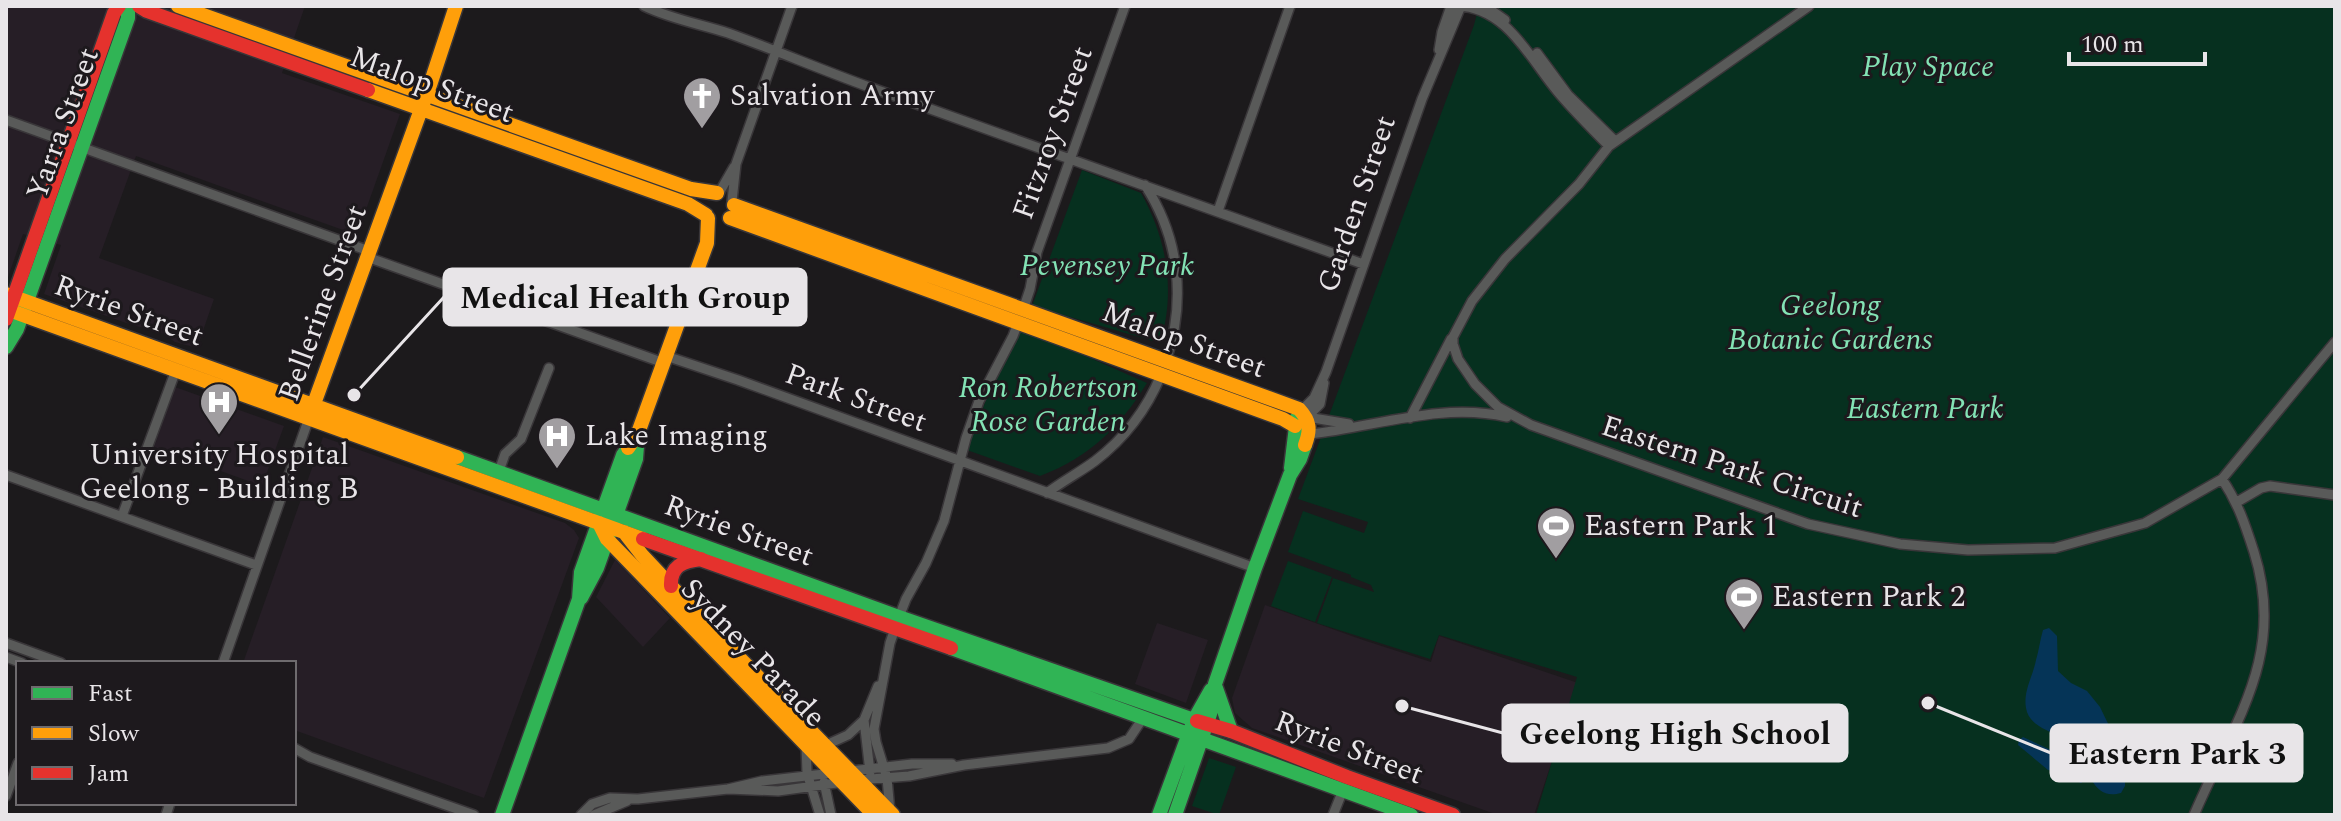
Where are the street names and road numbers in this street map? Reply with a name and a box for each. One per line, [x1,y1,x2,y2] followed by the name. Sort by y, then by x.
[344,34,520,136] street label: Malop Street
[1000,40,1106,226] street label: Fitzroy Street
[14,41,112,207] street label: Yarra Street
[1305,109,1409,299] street label: Garden Street
[266,198,380,408] street label: Bellerine Street
[48,263,210,359] street label: Ryrie Street
[1096,289,1272,391] street label: Malop Street
[779,351,933,445] street label: Park Street
[1595,403,1869,531] street label: Eastern Park Circuit
[658,483,820,579] street label: Ryrie Street
[669,568,837,738] street label: Sydney Parade
[1268,699,1430,797] street label: Ryrie Street

